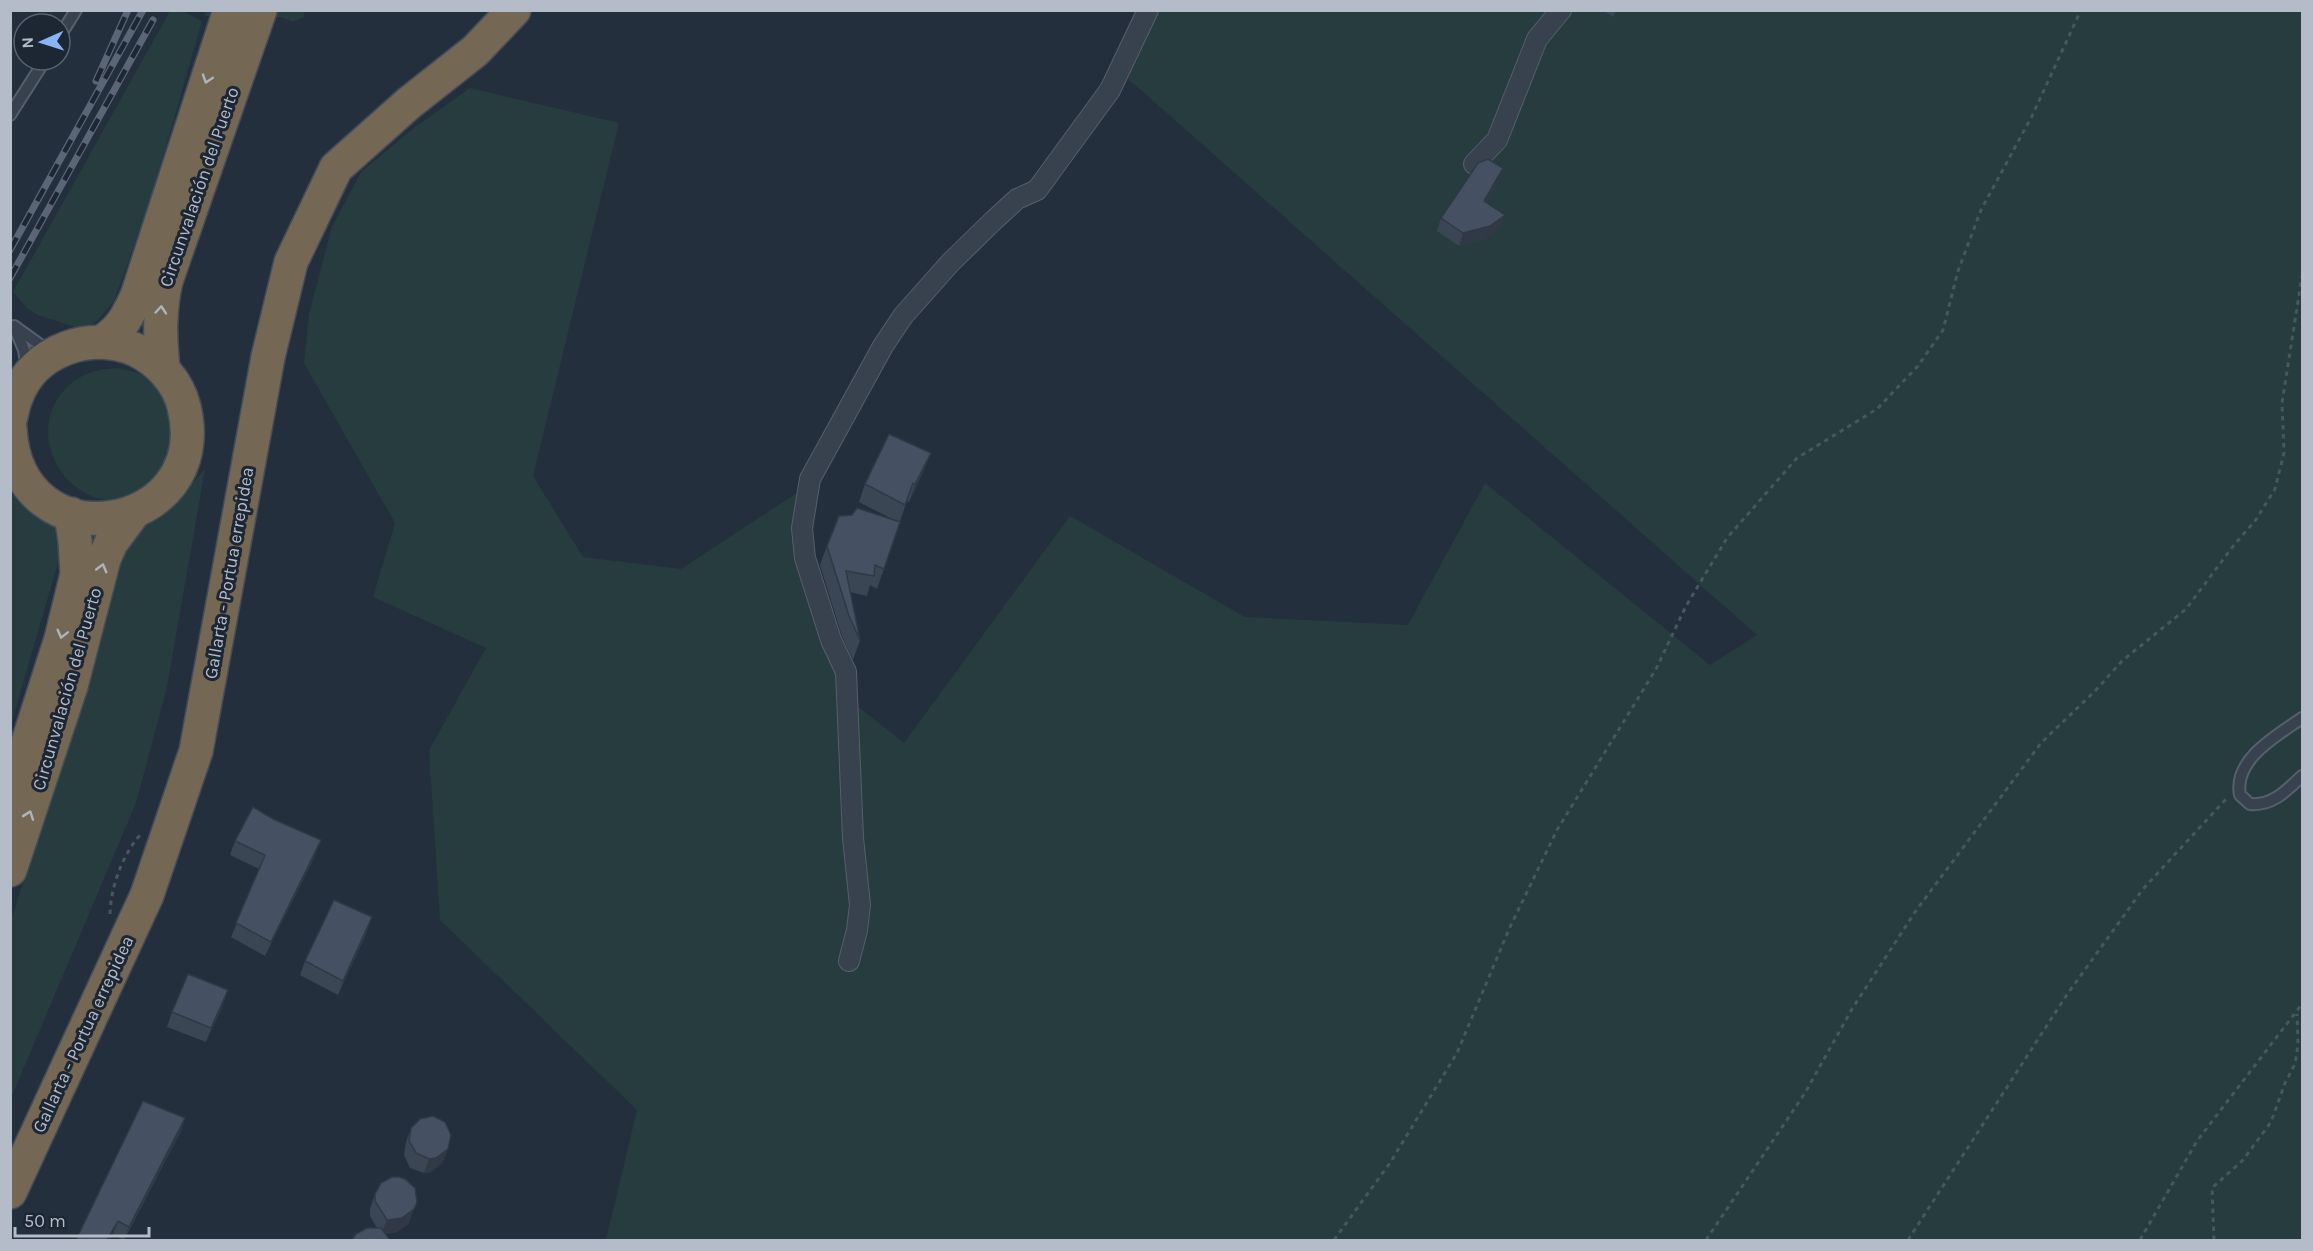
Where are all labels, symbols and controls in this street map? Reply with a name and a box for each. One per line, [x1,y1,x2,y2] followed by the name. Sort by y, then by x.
[12,12,72,72] north arrow
[18,37,37,49] text: N
[202,73,214,84] one-way arrow
[154,84,244,290] street label: Circunvalación del Puerto
[154,305,167,315] one-way arrow
[200,465,258,681] street label: Gallarta - Portua errepidea
[95,563,107,574] one-way arrow
[27,585,107,793] street label: Circunvalación del Puerto
[57,629,70,639] one-way arrow
[22,810,34,821] one-way arrow
[28,932,138,1136] street label: Gallarta - Portua errepidea
[15,1200,148,1238] scale bar
[24,1210,66,1232] text: 50 m

